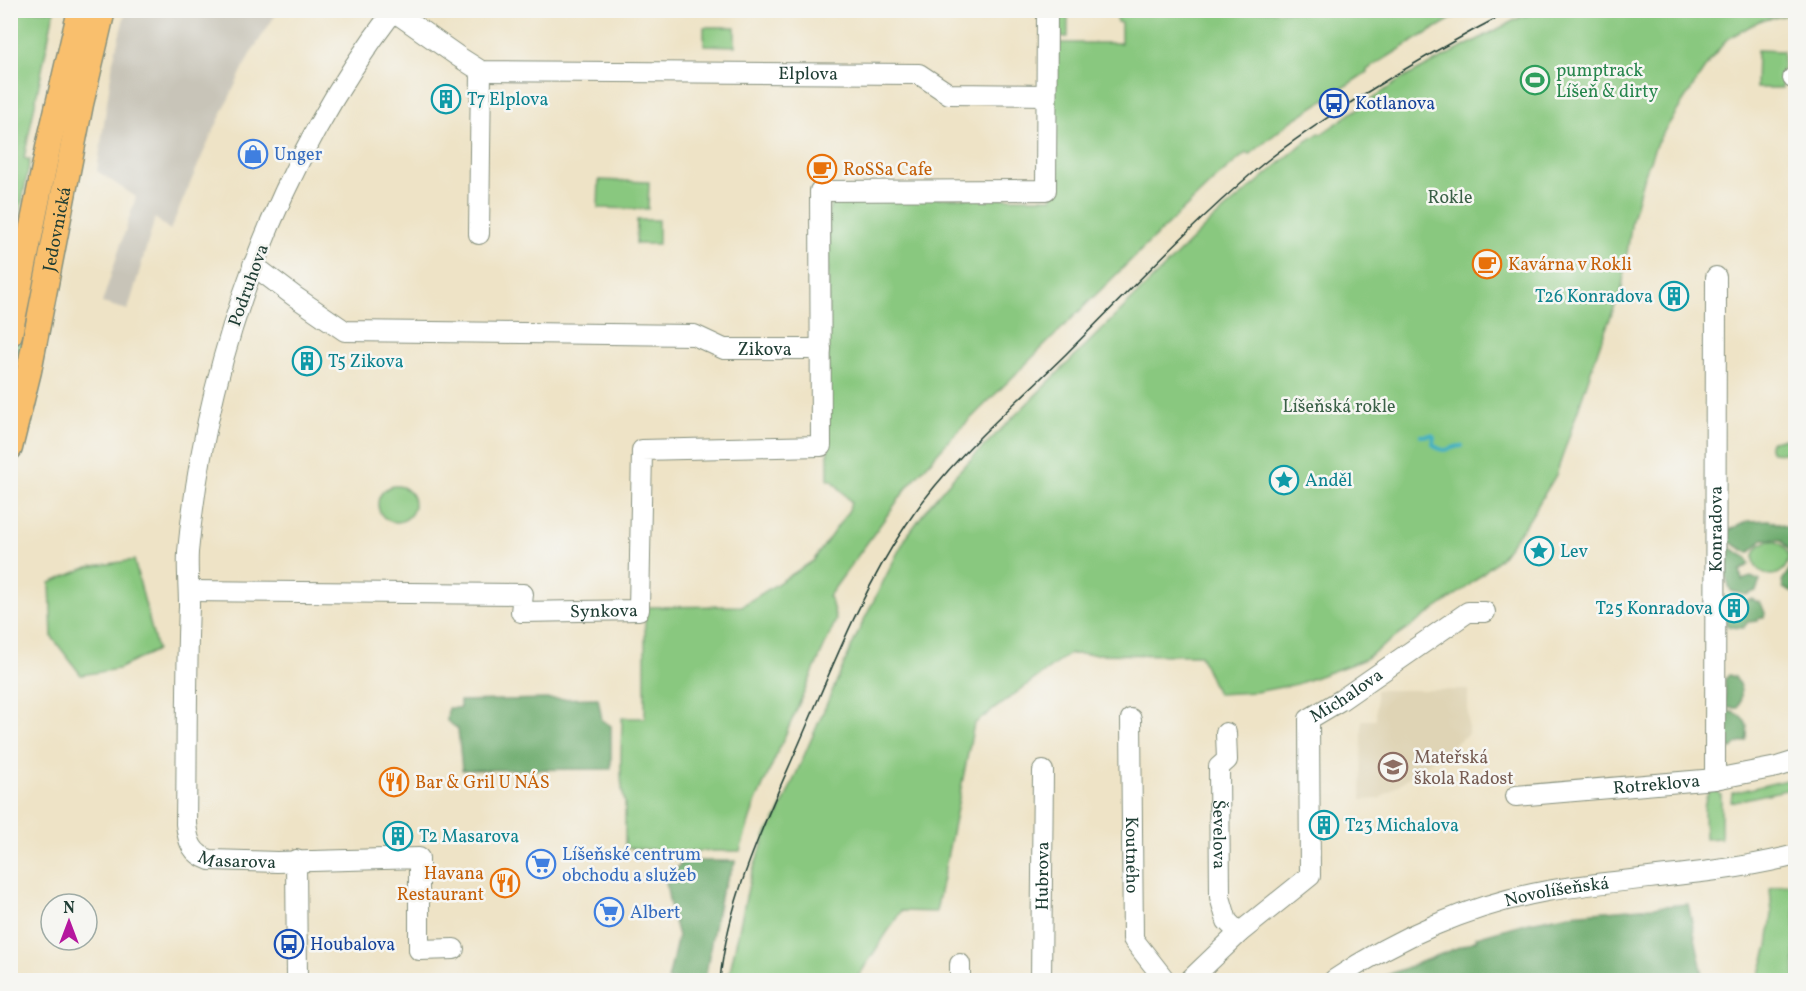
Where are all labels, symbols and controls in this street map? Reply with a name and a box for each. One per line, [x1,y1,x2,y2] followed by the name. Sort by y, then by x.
[1556,59,1658,105] place label: pumptrack Líšeň & dirty
[778,62,838,87] street label: Elplova
[1519,64,1551,96] sports icon: pumptrack Líšeň & dirty
[430,83,462,115] building icon: T7 Elplova
[1318,87,1350,119] bus stop icon: Kotlanova
[467,88,549,113] place label: T7 Elplova
[1355,92,1435,117] place label: Kotlanova
[237,138,269,170] shop icon: Unger
[274,143,323,168] place label: Unger
[806,153,838,185] cafe icon: RoSSa Cafe
[843,158,932,183] place label: RoSSa Cafe
[38,185,79,274] street label: Jedovnická
[1427,186,1473,211] park label: Rokle
[223,241,276,330] street label: Podruhova
[1471,248,1503,280] cafe icon: Kavárna v Rokli
[1508,253,1632,278] place label: Kavárna v Rokli
[1658,280,1690,312] building icon: T26 Konradova
[1535,285,1653,310] place label: T26 Konradova
[738,338,792,363] street label: Zikova
[291,345,323,377] building icon: T5 Zikova
[328,350,404,375] place label: T5 Zikova
[1282,395,1396,420] park label: Líšeňská rokle
[1268,464,1300,496] place icon: Anděl
[1305,469,1352,494] place label: Anděl
[1704,486,1730,572] street label: Konradova
[1523,535,1555,567] place icon: Lev
[1560,540,1588,565] place label: Lev
[1718,592,1750,624] building icon: T25 Konradova
[1595,597,1713,622] place label: T25 Konradova
[570,599,638,625] street label: Synkova
[1306,663,1389,730] street label: Michalova
[1414,746,1514,792] place label: Mateřská škola Radost
[1377,751,1409,783] school or university icon: Mateřská škola Radost
[378,766,410,798] restaurant icon: Bar & Gril U NÁS
[1612,769,1701,802] street label: Rotreklova
[415,771,550,796] place label: Bar & Gril U NÁS
[1205,800,1231,869] street label: Ševelova
[1308,809,1340,841] building icon: T23 Michalova
[1345,814,1459,839] place label: T23 Michalova
[1118,816,1144,894] street label: Koutného
[382,820,414,852] building icon: T2 Masarova
[419,825,519,850] place label: T2 Masarova
[1031,841,1056,911] street label: Hubrova
[562,843,701,889] place label: Líšeňské centrum obchodu a služeb
[194,845,276,876] street label: Masarova
[525,848,557,880] supermarket icon: Líšeňské centrum obchodu a služeb
[397,862,484,908] place label: Havana Restaurant
[489,867,521,899] restaurant icon: Havana Restaurant
[1502,872,1611,914] street label: Novolíšeňská
[39,892,99,952] north arrow
[593,896,625,928] supermarket icon: Albert
[63,898,75,920] text: N
[630,901,680,926] place label: Albert
[273,928,305,960] bus stop icon: Houbalova
[310,933,395,958] place label: Houbalova

